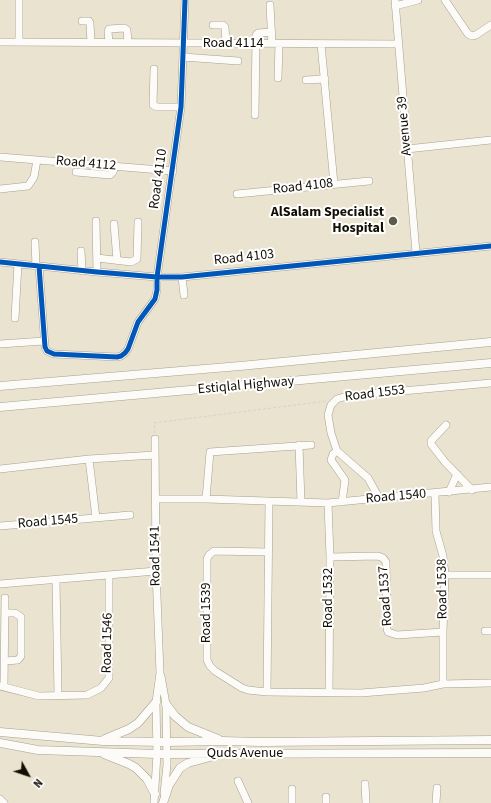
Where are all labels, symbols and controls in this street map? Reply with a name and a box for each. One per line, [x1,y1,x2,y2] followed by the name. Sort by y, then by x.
[203,36,263,52] street label: Road 4114
[394,95,416,157] street label: Avenue 39
[146,148,172,210] street label: Road 4110
[55,153,117,175] street label: Road 4112
[272,175,334,199] street label: Road 4108
[271,205,384,238] place label: AlSalam Specialist Hospital
[387,215,399,227] marker: AlSalam Specialist Hospital
[213,246,275,270] street label: Road 4103
[197,373,295,399] street label: Estiqlal Highway
[344,382,406,406] street label: Road 1553
[365,486,427,508] street label: Road 1540
[17,511,79,533] street label: Road 1545
[147,526,165,586] street label: Road 1541
[434,559,452,619] street label: Road 1538
[376,565,396,627] street label: Road 1537
[321,568,337,628] street label: Road 1532
[199,583,215,643] street label: Road 1539
[99,613,117,673] street label: Road 1546
[207,746,283,762] street label: Quds Avenue
[8,755,48,795] north arrow
[29,775,46,791] text: N

